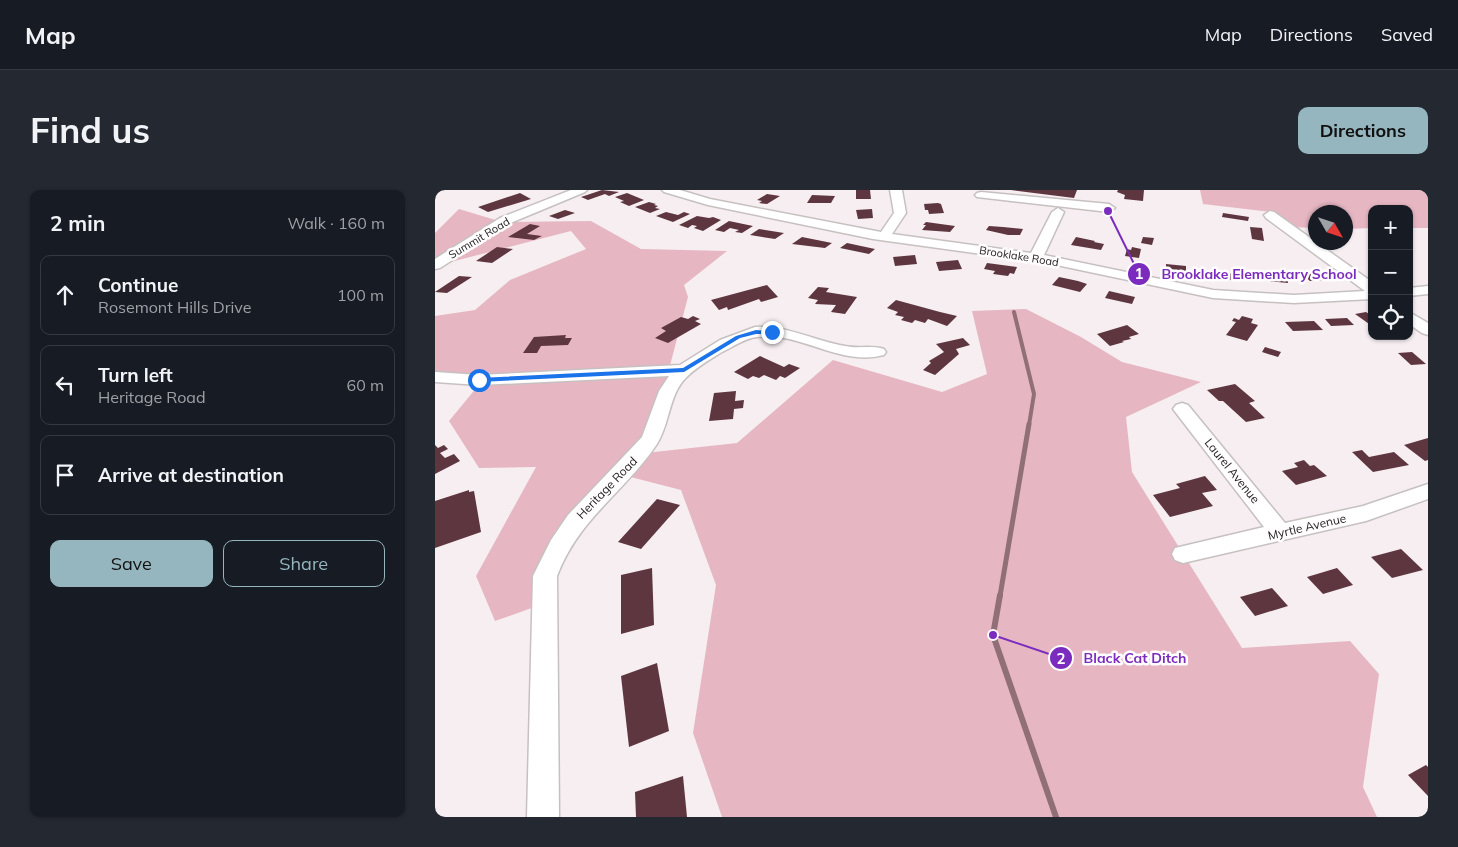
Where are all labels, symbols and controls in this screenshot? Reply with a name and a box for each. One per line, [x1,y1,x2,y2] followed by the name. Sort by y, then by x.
[25,20,76,50] text: Map
[1205,23,1242,46] text: Map
[1270,23,1353,46] text: Directions
[1381,23,1433,46] text: Saved
[1298,107,1428,154] button: Directions
[30,108,150,152] text: Find us
[1308,205,1353,250] north arrow
[1368,205,1413,340] map controls
[1368,205,1413,250] button: +
[50,210,105,236] text: 2 min
[287,213,385,233] text: Walk · 160 m
[446,214,512,262] street label: Summit Road
[978,243,1060,269] street label: Brooklake Road
[1368,250,1413,295] button: −
[1127,259,1367,288] callout: Brooklake Elementary School
[1134,264,1144,283] text: 1
[1161,265,1357,283] text: Brooklake Elementary School
[98,273,178,297] text: Continue
[51,281,79,309] icon: ahead
[337,285,384,305] text: 100 m
[1368,295,1413,340] button: locate
[98,297,251,317] text: Rosemont Hills Drive
[761,321,784,344] route end
[98,363,173,387] text: Turn left
[468,369,491,392] route start
[51,371,79,399] icon: left
[347,375,384,395] text: 60 m
[98,387,206,407] text: Heritage Road
[1202,435,1263,506] street label: Laurel Avenue
[573,453,640,522] street label: Heritage Road
[51,461,79,489] icon: arrive
[98,463,284,487] text: Arrive at destination
[1266,510,1347,543] street label: Myrtle Avenue
[50,540,213,587] button: Save
[223,540,385,587] button: Share
[1048,644,1196,673] callout: Black Cat Ditch
[1056,649,1066,668] text: 2
[1084,649,1186,667] text: Black Cat Ditch

